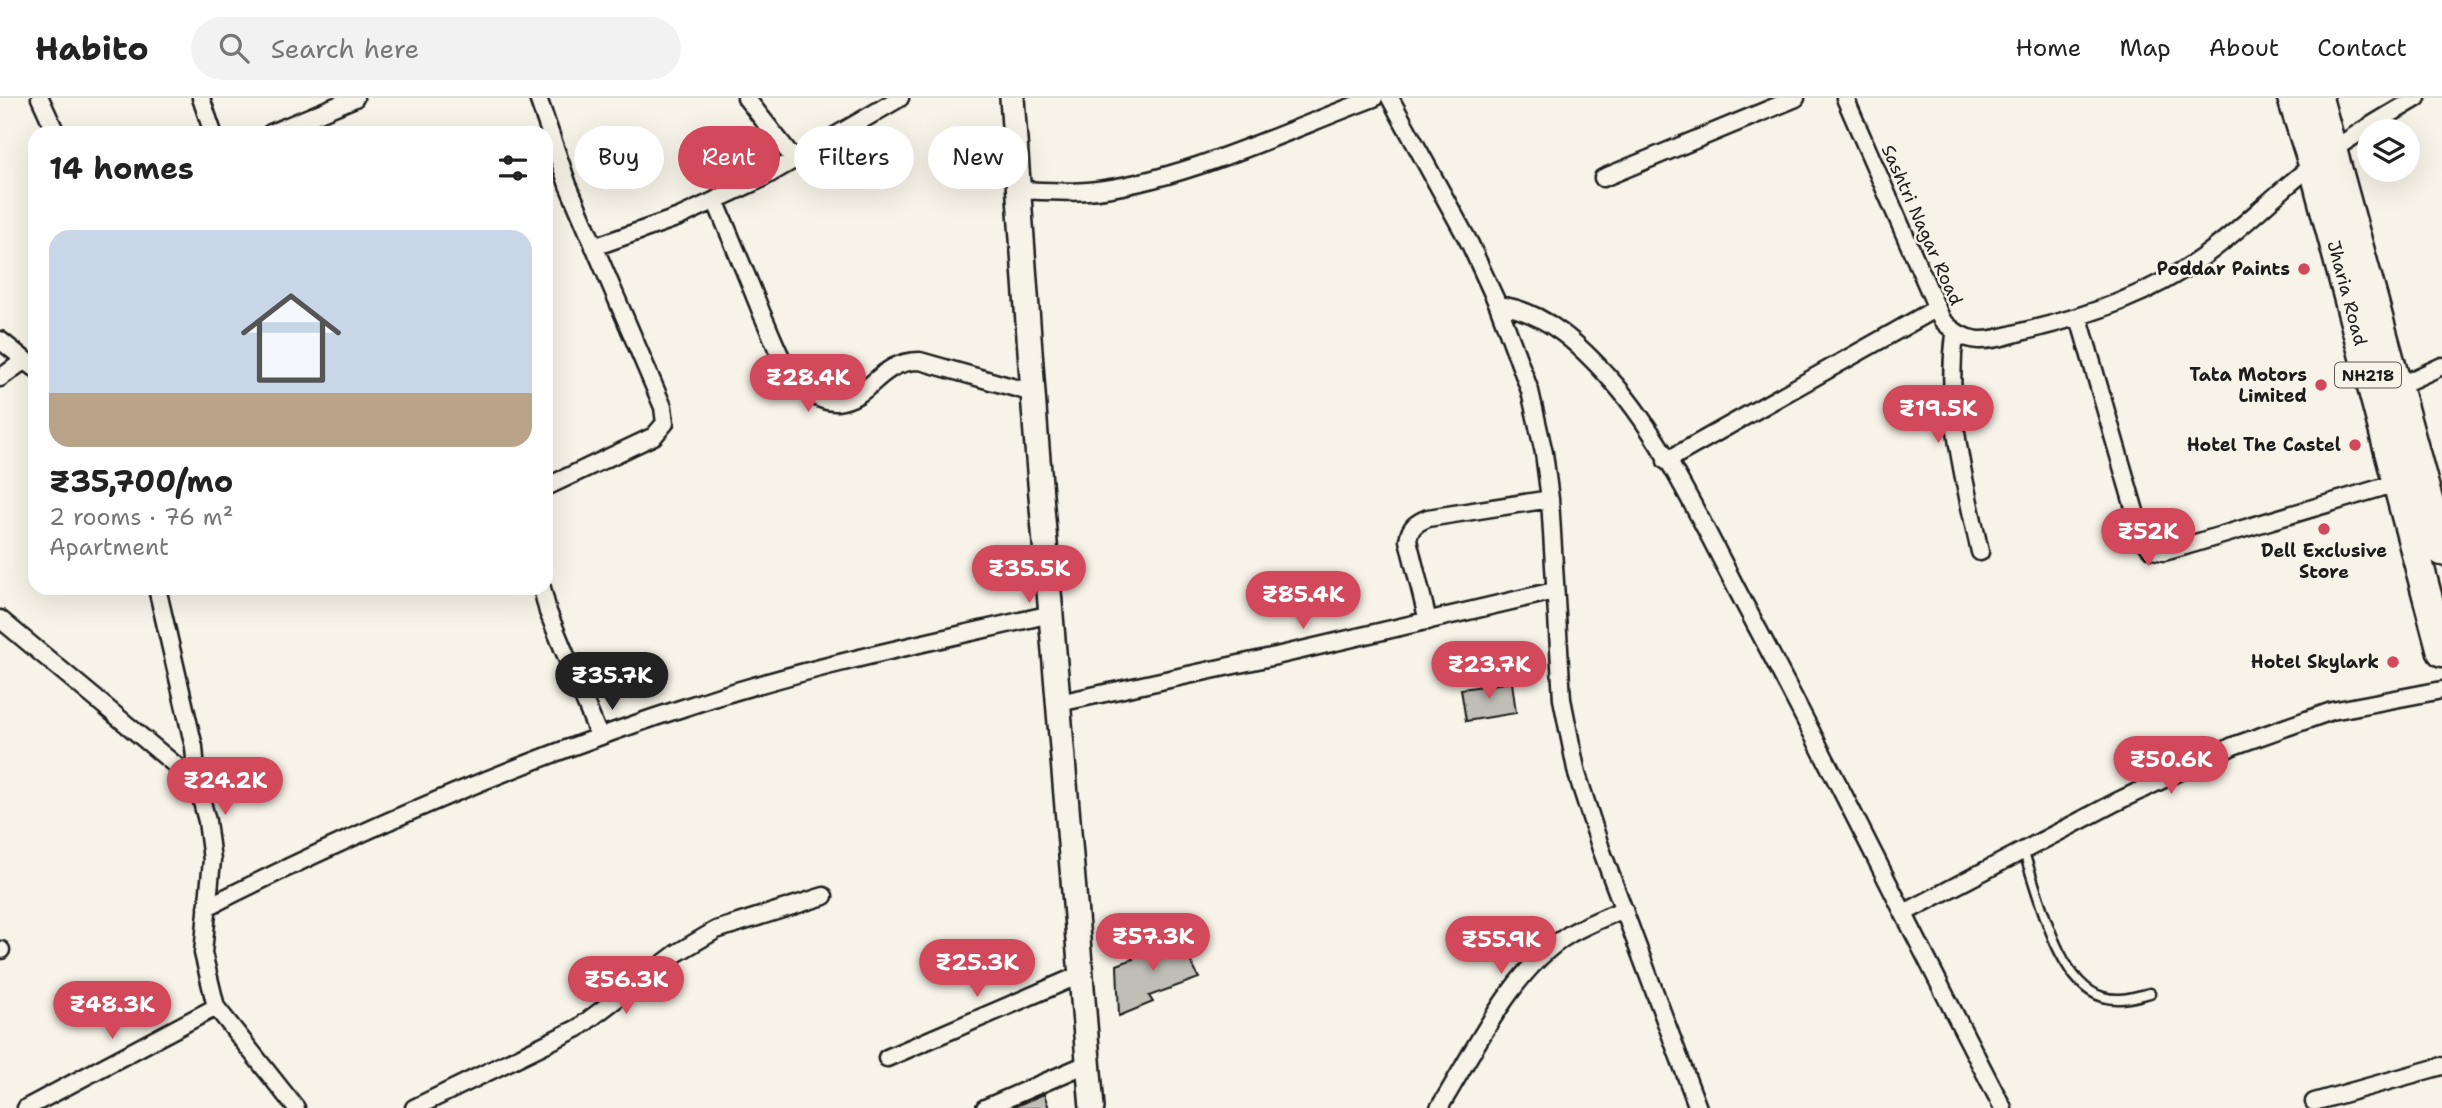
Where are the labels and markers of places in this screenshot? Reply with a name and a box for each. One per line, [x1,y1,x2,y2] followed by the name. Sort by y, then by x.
[2157,257,2290,281] place label: Poddar Paints
[2296,261,2312,277] marker: Poddar Paints
[751,354,865,414] pin: ₹28.4K
[2190,363,2307,408] place label: Tata Motors Limited
[2313,377,2329,393] marker: Tata Motors Limited
[1881,386,1995,445] pin: ₹19.5K
[2187,433,2341,457] place label: Hotel The Castel
[2347,437,2363,453] marker: Hotel The Castel
[2107,508,2189,568] pin: ₹52K
[2316,521,2332,537] marker: Dell Exclusive Store
[2261,539,2387,584] place label: Dell Exclusive Store
[972,546,1086,605] pin: ₹35.5K
[1246,572,1360,631] pin: ₹85.4K
[1432,642,1546,701] pin: ₹23.7K
[2251,650,2379,674] place label: Hotel Skylark
[555,652,669,712] pin: ₹35.7K
[2385,654,2401,670] marker: Hotel Skylark
[2114,736,2228,796] pin: ₹50.6K
[168,758,282,817] pin: ₹24.2K
[1096,914,1210,973] pin: ₹57.3K
[1444,916,1558,976] pin: ₹55.9K
[920,940,1034,999] pin: ₹25.3K
[569,956,683,1016] pin: ₹56.3K
[55,982,169,1041] pin: ₹48.3K

